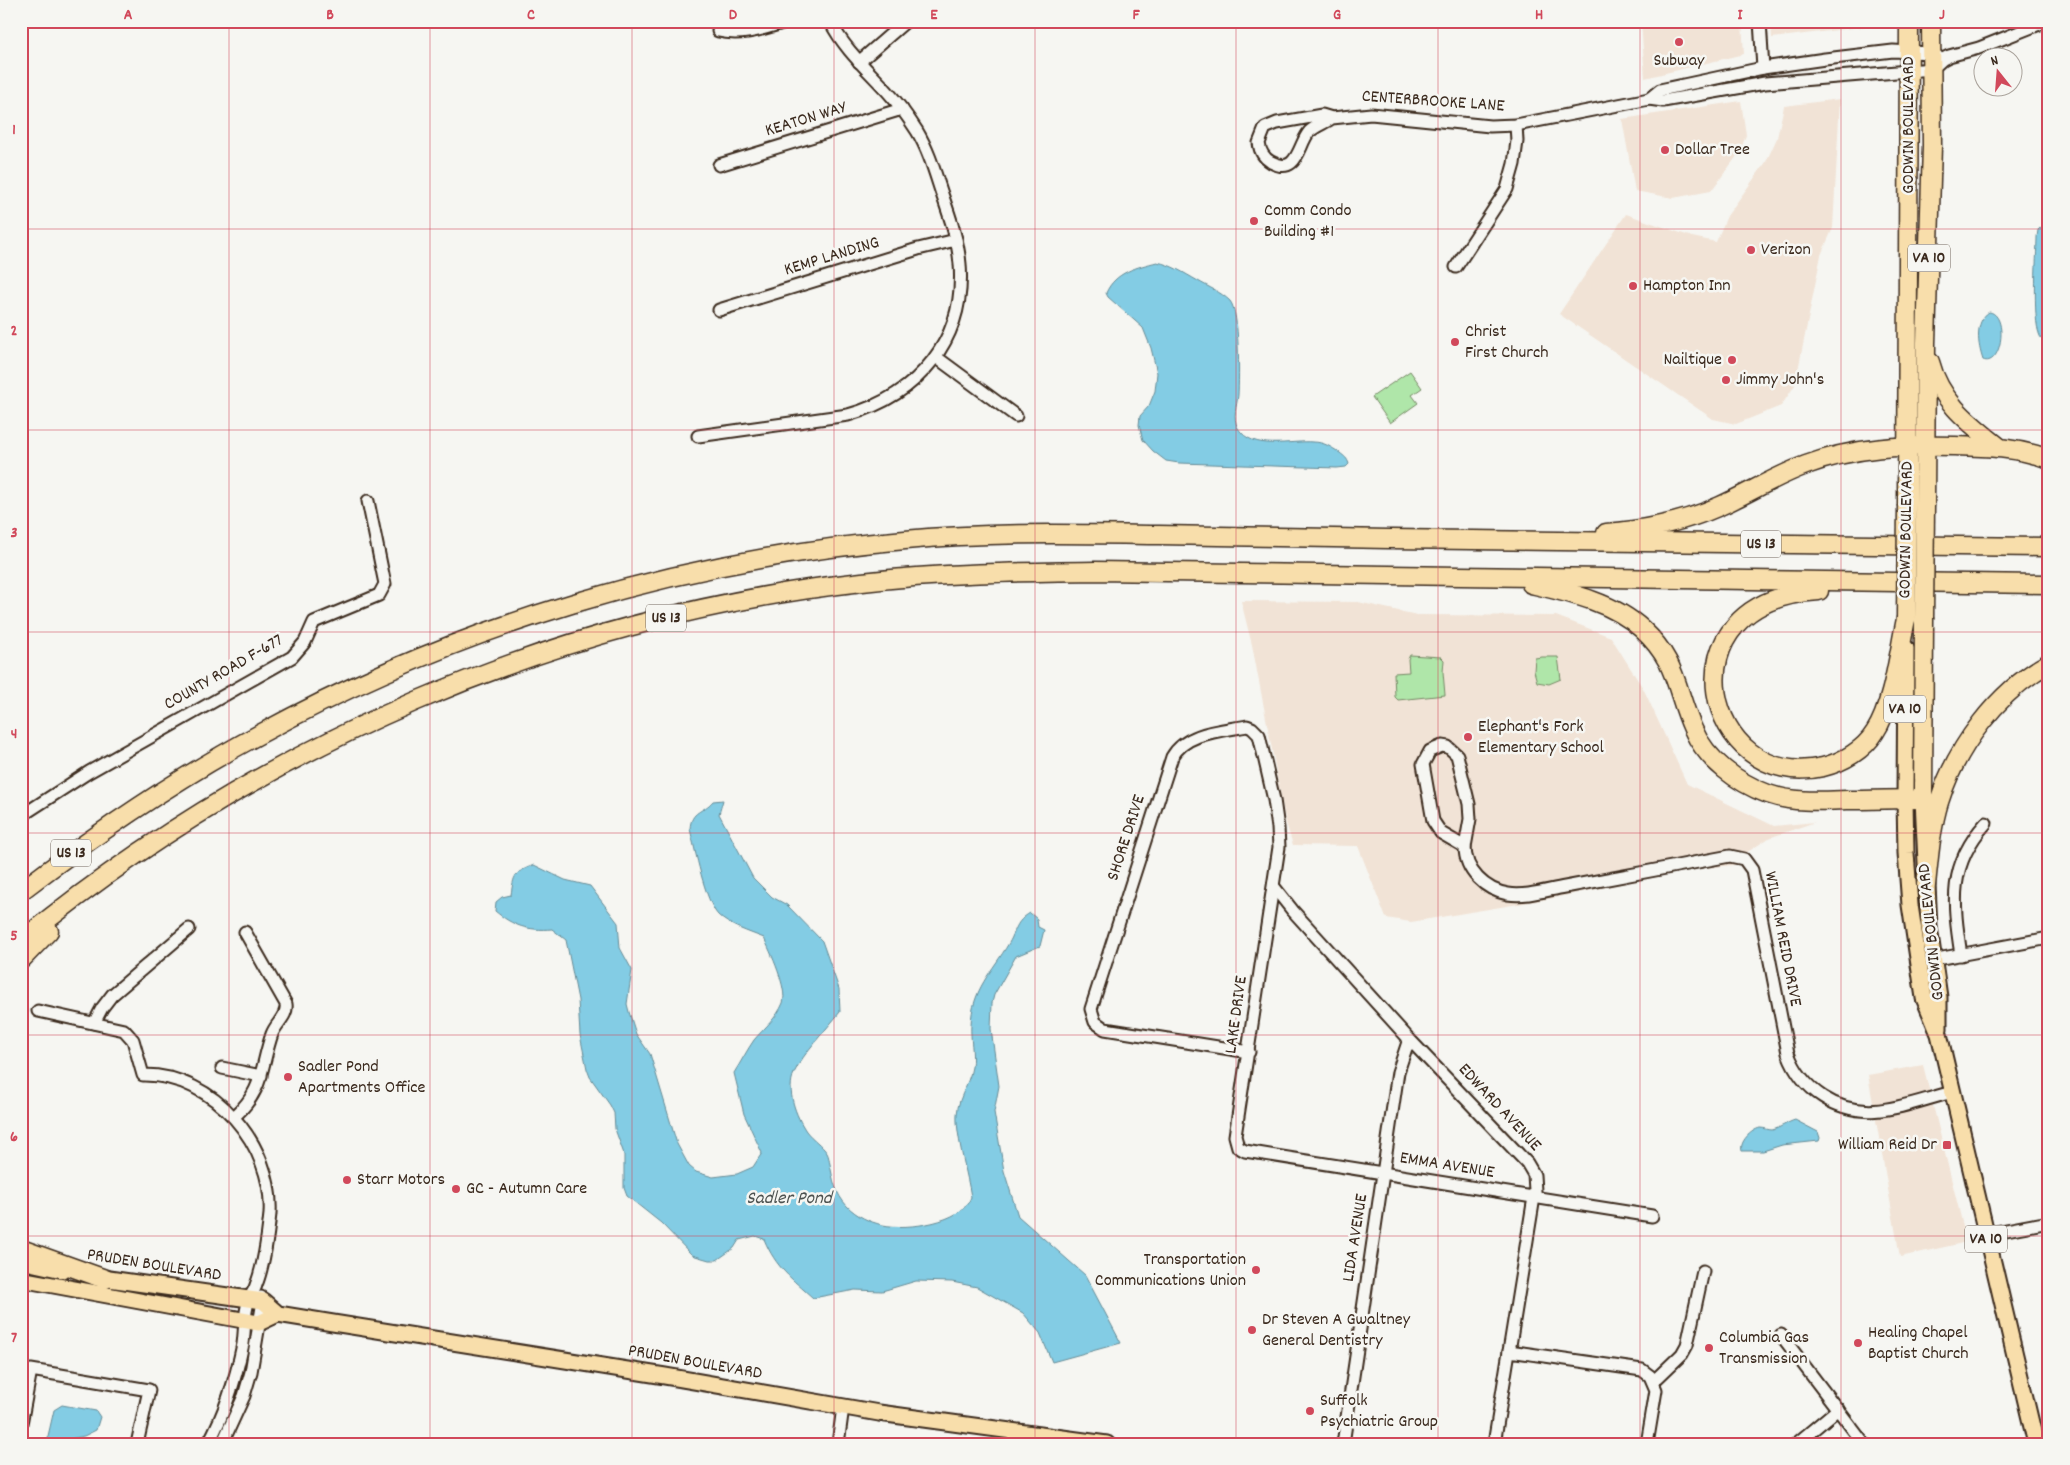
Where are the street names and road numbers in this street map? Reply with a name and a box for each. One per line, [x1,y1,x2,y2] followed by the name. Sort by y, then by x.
[1897,56,1922,194] street label: GODWIN BOULEVARD
[1361,85,1505,119] street label: CENTERBROOKE LANE
[762,95,851,144] street label: KEATON WAY
[781,231,883,283] street label: KEMP LANDING
[1908,244,1950,272] road number: VA 10
[1893,461,1921,599] street label: GODWIN BOULEVARD
[1741,530,1781,558] road number: US 13
[646,604,686,632] road number: US 13
[160,629,288,717] street label: COUNTY ROAD F-677
[1884,696,1926,722] road number: VA 10
[1101,792,1153,884] street label: SHORE DRIVE
[51,840,91,866] road number: US 13
[1912,862,1952,1002] street label: GODWIN BOULEVARD
[1757,869,1807,1009] street label: WILLIAM REID DRIVE
[1219,975,1255,1055] street label: LAKE DRIVE
[1452,1058,1546,1158] street label: EDWARD AVENUE
[1398,1146,1496,1186] street label: EMMA AVENUE
[1337,1192,1375,1284] street label: LIDA AVENUE
[1965,1226,2007,1252] road number: VA 10
[85,1243,223,1289] street label: PRUDEN BOULEVARD
[626,1339,764,1387] street label: PRUDEN BOULEVARD

